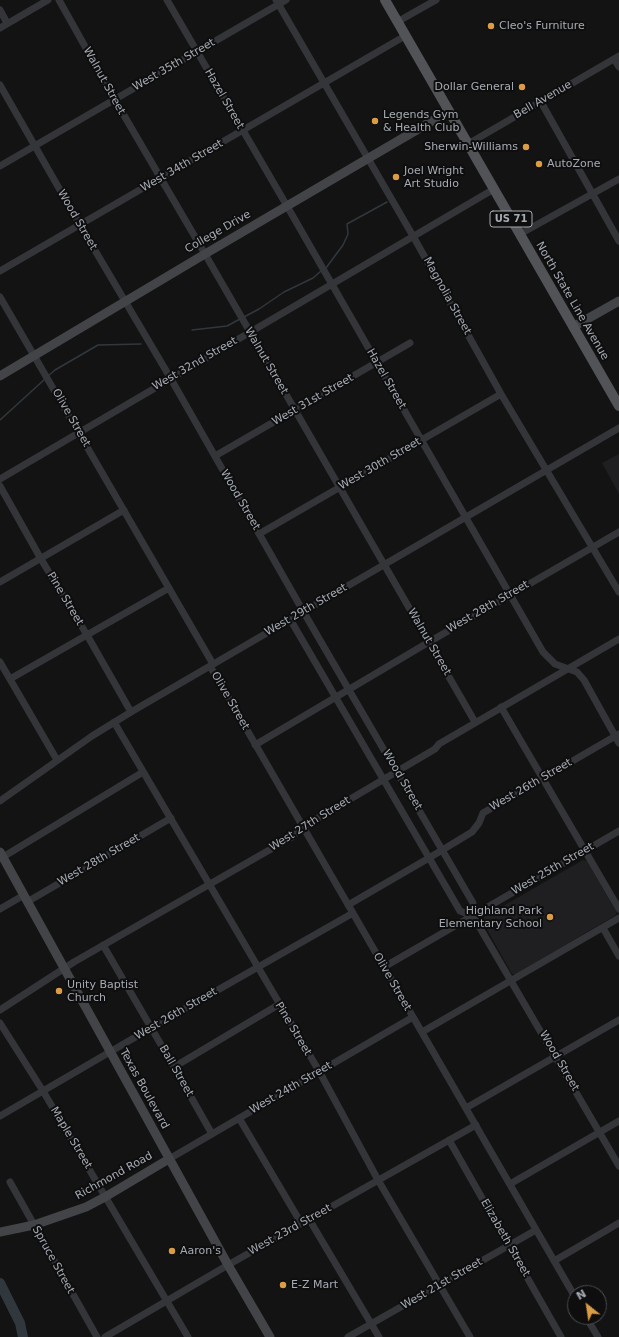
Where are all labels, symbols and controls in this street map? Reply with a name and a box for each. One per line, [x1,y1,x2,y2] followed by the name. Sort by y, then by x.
[499,19,585,33] place label: Cleo's Furniture
[486,21,496,31] marker: Cleo's Furniture
[131,36,217,94] street label: West 35th Street
[80,45,128,117] street label: Walnut Street
[201,66,247,132] street label: Hazel Street
[512,78,574,122] street label: Bell Avenue
[435,80,514,94] place label: Dollar General
[517,82,527,92] marker: Dollar General
[383,108,459,134] place label: Legends Gym & Health Club
[370,116,380,126] marker: Legends Gym & Health Club
[139,137,225,195] street label: West 34th Street
[424,140,518,154] place label: Sherwin-Williams
[521,142,531,152] marker: Sherwin-Williams
[547,157,601,171] place label: AutoZone
[534,159,544,169] marker: AutoZone
[404,164,464,190] place label: Joel Wright Art Studio
[391,172,401,182] marker: Joel Wright Art Studio
[54,187,100,253] street label: Wood Street
[183,208,253,256] street label: College Drive
[490,211,532,227] road number: US 71
[533,240,611,362] street label: North State Line Avenue
[420,255,474,337] street label: Magnolia Street
[241,325,291,397] street label: Walnut Street
[150,334,240,394] street label: West 32nd Street
[363,346,409,412] street label: Hazel Street
[270,371,356,429] street label: West 31st Street
[49,387,93,449] street label: Olive Street
[337,435,423,493] street label: West 30th Street
[217,467,263,533] street label: Wood Street
[44,570,86,628] street label: Pine Street
[445,578,531,636] street label: West 28th Street
[263,581,349,639] street label: West 29th Street
[404,606,454,678] street label: Walnut Street
[208,670,252,732] street label: Olive Street
[379,747,425,813] street label: Wood Street
[488,756,574,814] street label: West 26th Street
[267,794,353,854] street label: West 27th Street
[56,831,142,889] street label: West 28th Street
[510,840,596,898] street label: West 25th Street
[439,904,542,930] place label: Highland Park Elementary School
[545,912,555,922] marker: Highland Park Elementary School
[370,951,414,1013] street label: Olive Street
[67,978,138,1004] place label: Unity Baptist Church
[133,985,219,1043] street label: West 26th Street
[54,986,64,996] marker: Unity Baptist Church
[272,1000,314,1058] street label: Pine Street
[536,1028,582,1094] street label: Wood Street
[156,1043,196,1099] street label: Ball Street
[117,1047,171,1131] street label: Texas Boulevard
[248,1059,334,1117] street label: West 24th Street
[47,1105,95,1171] street label: Maple Street
[73,1149,155,1203] street label: Richmond Road
[477,1197,533,1279] street label: Elizabeth Street
[246,1202,334,1258] street label: West 23rd Street
[29,1224,77,1296] street label: Spruce Street
[180,1244,221,1258] place label: Aaron's
[167,1246,177,1256] marker: Aaron's
[399,1255,485,1313] street label: West 21st Street
[291,1278,338,1292] place label: E-Z Mart
[278,1280,288,1290] marker: E-Z Mart
[567,1285,607,1325] north arrow
[574,1287,588,1303] text: N

